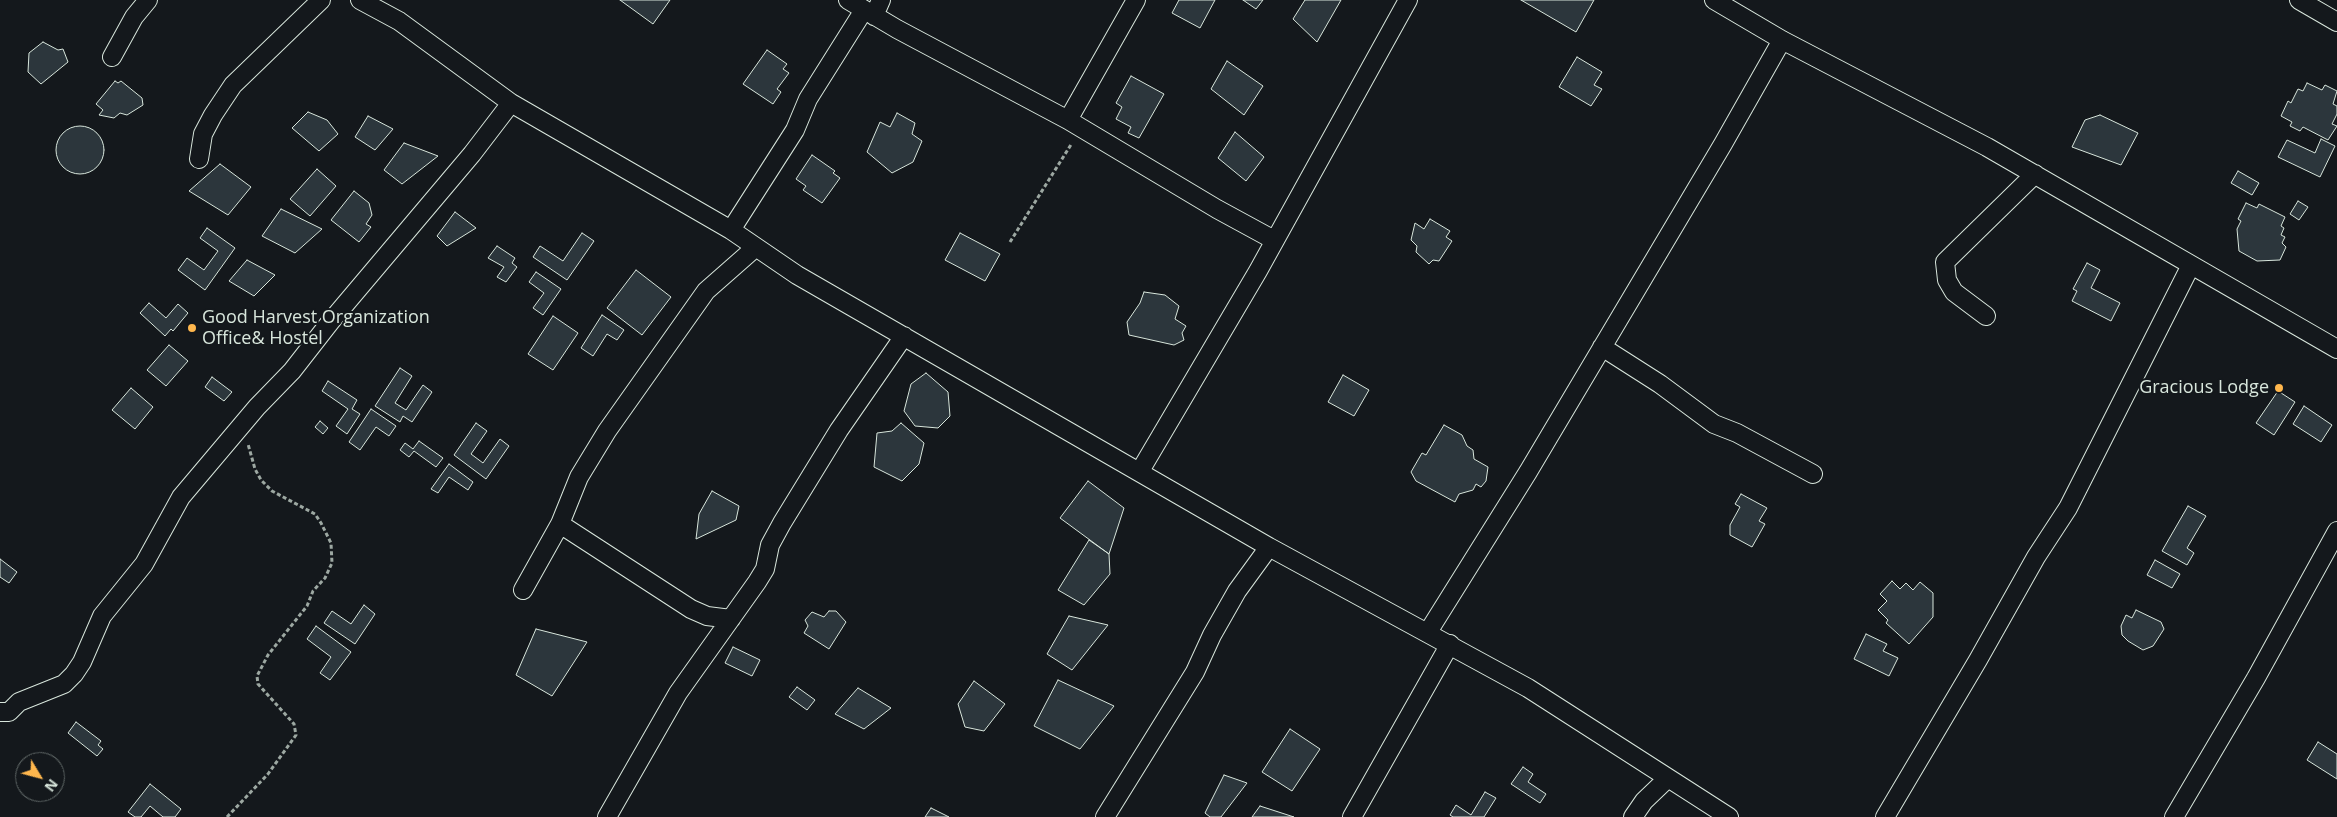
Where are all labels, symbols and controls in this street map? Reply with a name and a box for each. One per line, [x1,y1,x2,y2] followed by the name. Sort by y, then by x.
[202,307,430,350] place label: Good Harvest Organization Office& Hostel
[186,322,198,334] marker: Good Harvest Organization Office& Hostel
[2139,377,2269,399] place label: Gracious Lodge
[2273,382,2285,394] marker: Gracious Lodge
[15,752,65,802] north arrow
[41,775,63,796] text: N

